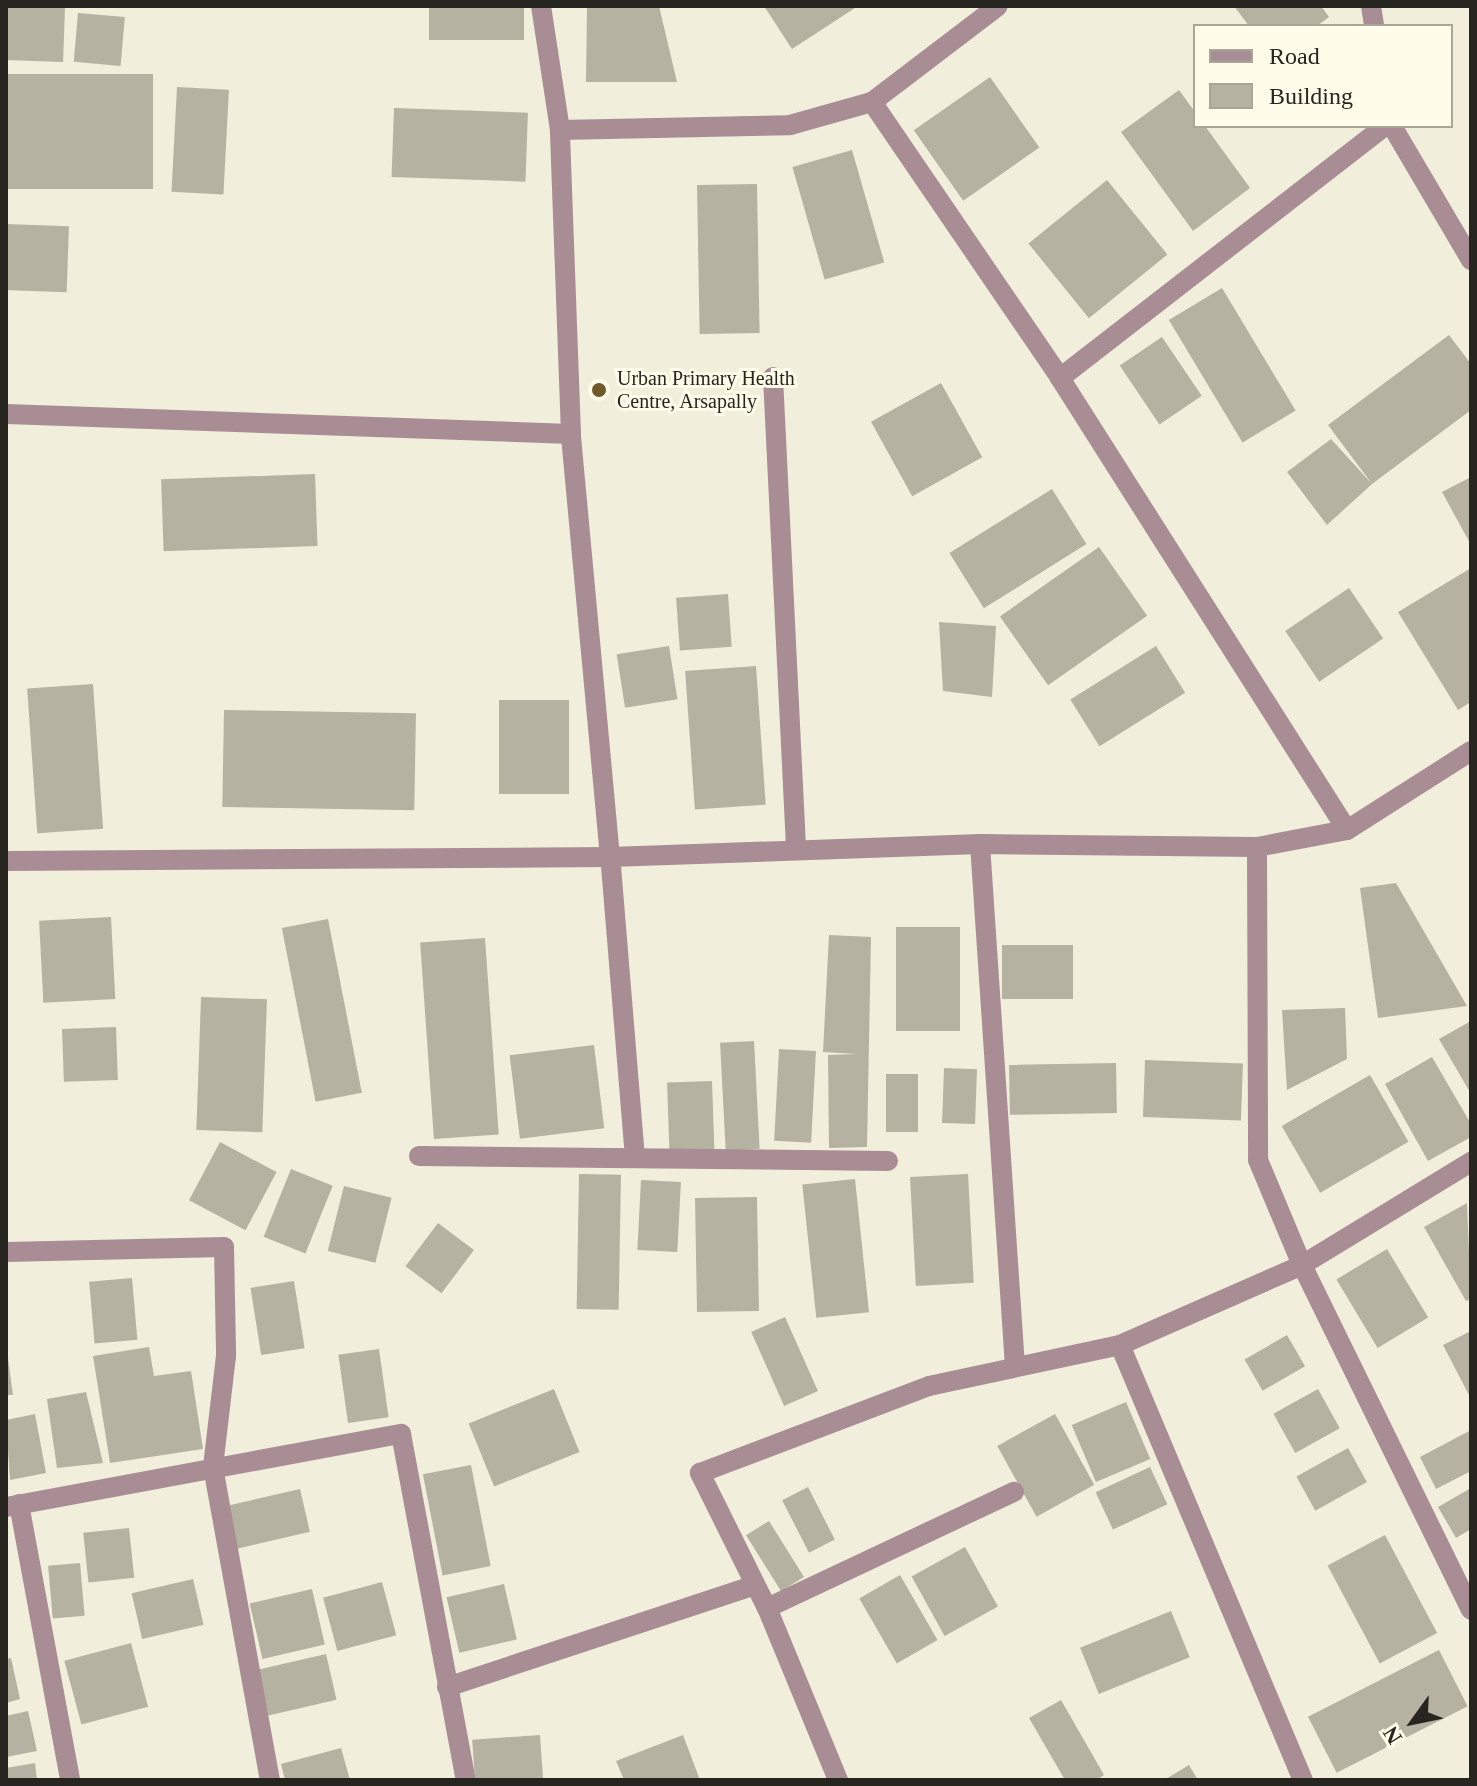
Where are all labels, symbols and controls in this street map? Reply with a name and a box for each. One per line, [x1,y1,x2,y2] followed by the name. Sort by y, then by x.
[1193,24,1453,128] legend
[1269,43,1320,69] text: Road
[1269,83,1353,109] text: Building
[617,366,795,413] place label: Urban Primary Health Centre, Arsapally
[588,379,610,401] marker: Urban Primary Health Centre, Arsapally
[1373,1682,1453,1762] north arrow
[1378,1722,1407,1749] text: N

